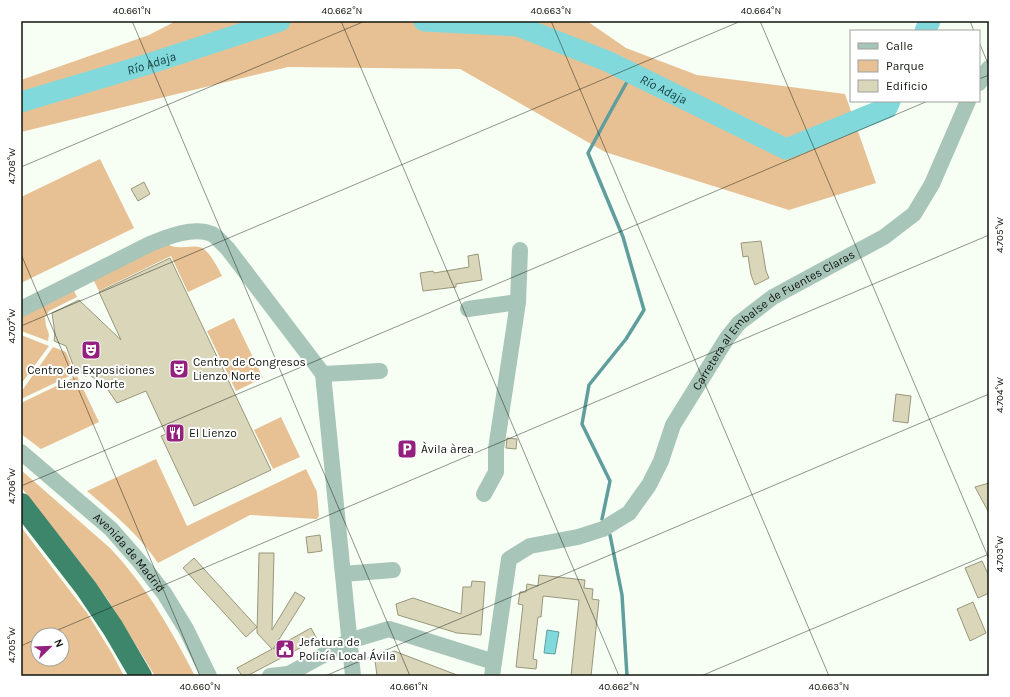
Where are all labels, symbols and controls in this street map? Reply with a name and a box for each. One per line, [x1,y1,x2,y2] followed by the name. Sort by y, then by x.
[113,5,151,17] text: 40.661°N
[322,5,362,17] text: 40.662°N
[531,5,571,17] text: 40.663°N
[741,5,781,17] text: 40.664°N
[850,30,980,102] legend
[886,39,913,53] text: Calle
[125,48,178,78] water label: Río Adaja
[886,59,924,73] text: Parque
[638,71,690,107] water label: Río Adaja
[886,79,927,93] text: Edificio
[6,148,18,184] text: 4.708°W
[994,217,1006,253] text: 4.705°W
[689,247,857,393] street label: Carretera al Embalse de Fuentes Claras
[6,308,18,344] text: 4.707°W
[80,339,102,361] theatre icon: Centro de Exposiciones Lienzo Norte
[193,355,306,383] place label: Centro de Congresos Lienzo Norte
[168,358,190,380] theatre icon: Centro de Congresos Lienzo Norte
[27,363,155,391] place label: Centro de Exposiciones Lienzo Norte
[994,377,1006,413] text: 4.704°W
[164,422,186,444] restaurant icon: El Lienzo
[189,426,237,440] place label: El Lienzo
[396,438,418,460] parking icon: Àvila àrea
[421,441,474,456] place label: Àvila àrea
[6,468,18,504] text: 4.706°W
[90,510,168,595] street label: Avenida de Madrid
[994,536,1006,572] text: 4.703°W
[6,627,18,663] text: 4.705°W
[30,627,70,667] north arrow
[299,635,396,663] place label: Jefatura de Policía Local Ávila
[51,637,66,649] text: N
[274,638,296,660] public building icon: Jefatura de Policía Local Ávila
[180,681,220,693] text: 40.660°N
[390,681,428,693] text: 40.661°N
[599,681,639,693] text: 40.662°N
[809,681,849,693] text: 40.663°N

